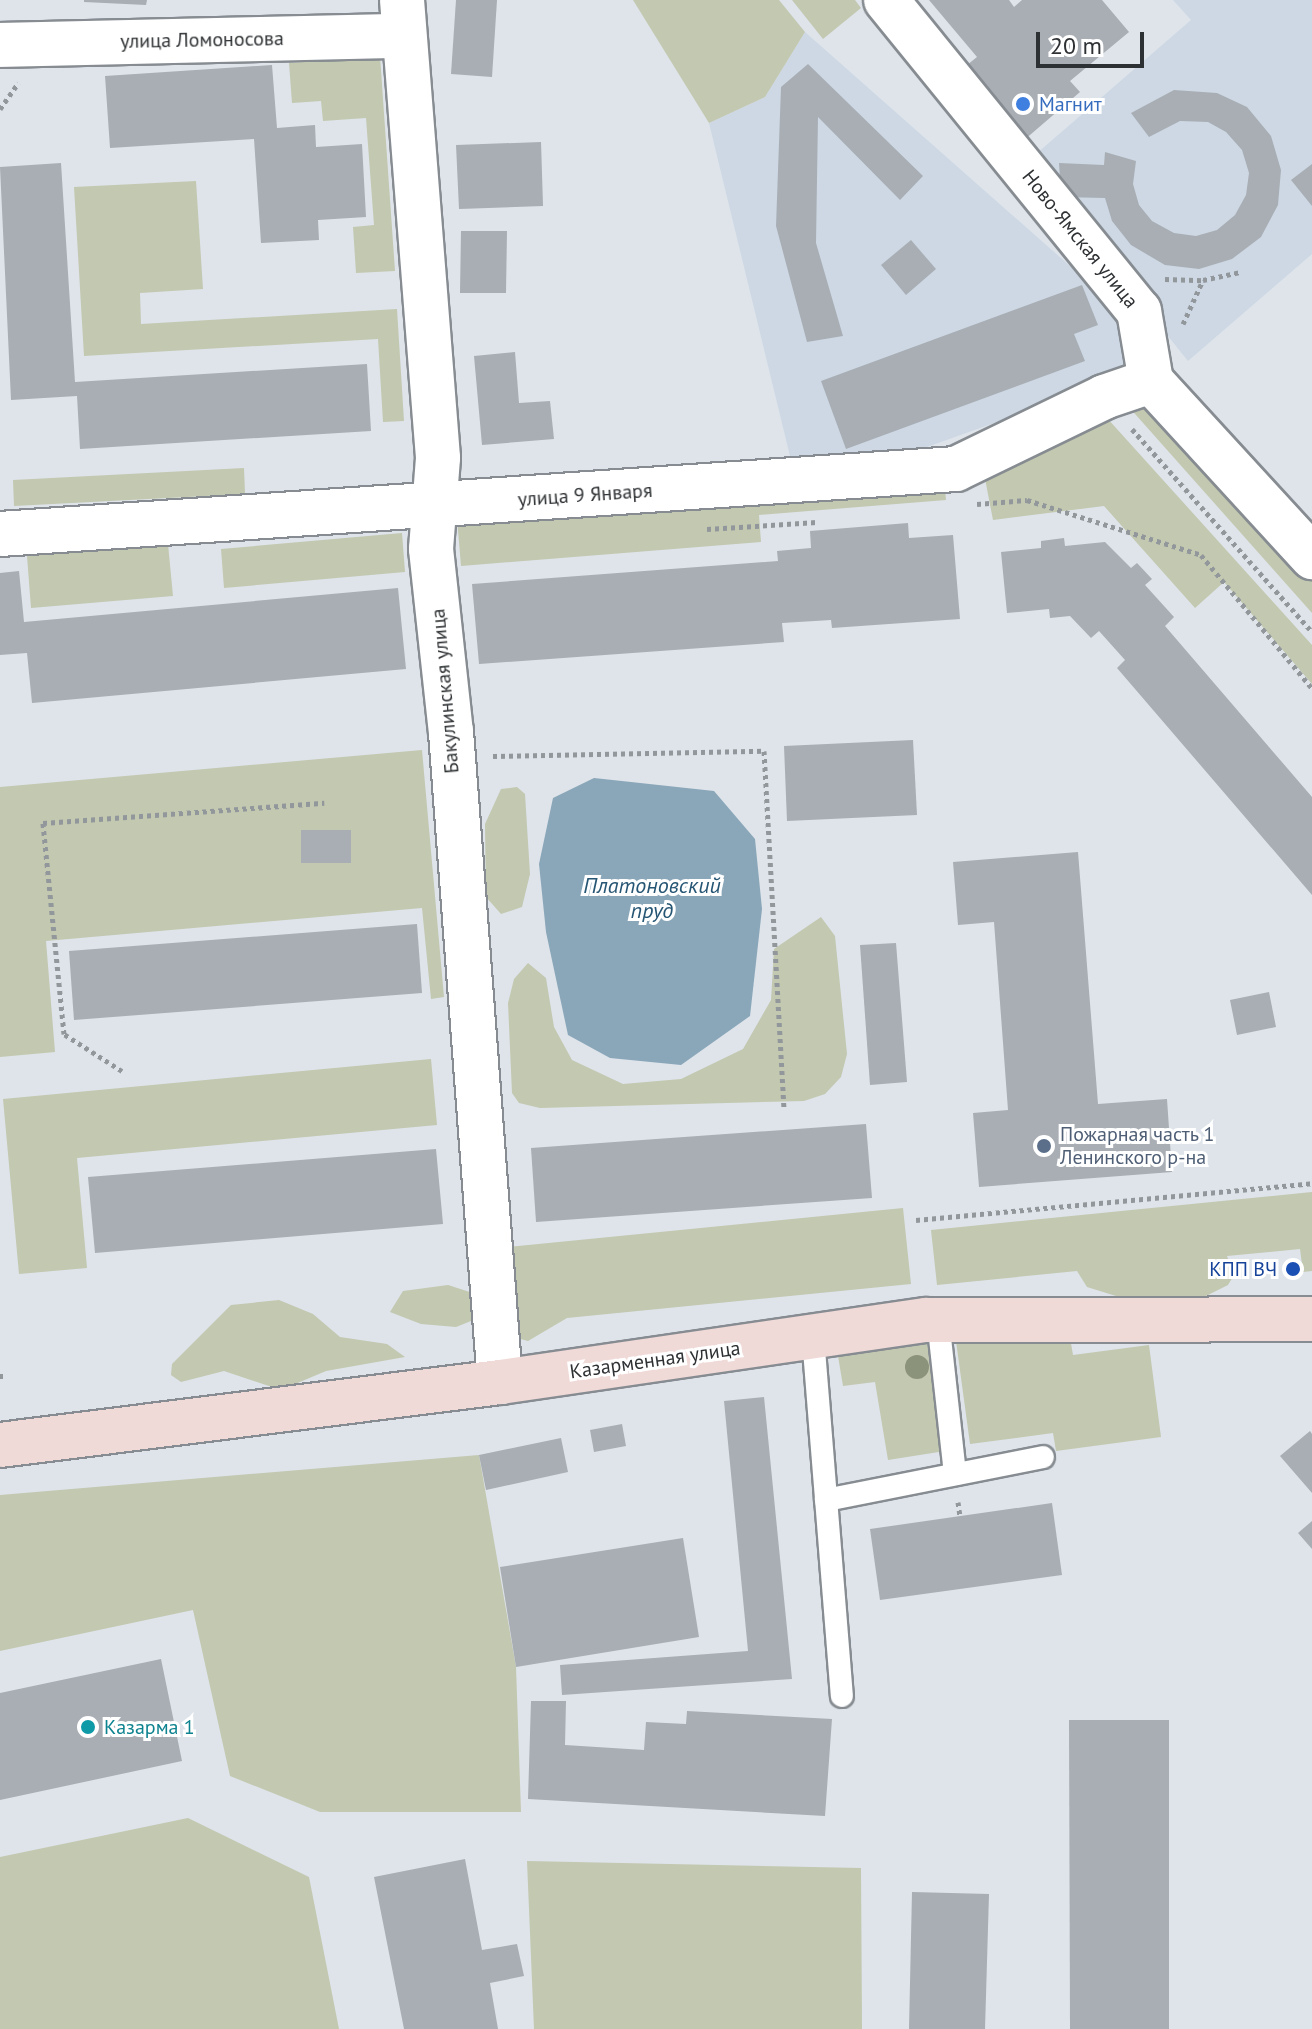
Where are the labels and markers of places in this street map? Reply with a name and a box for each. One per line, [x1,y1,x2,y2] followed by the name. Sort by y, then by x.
[1039,92,1102,116] place label: Магнит
[1014,95,1032,113] marker: Магнит
[1060,1122,1215,1169] place label: Пожарная часть 1 Ленинского р-на
[1035,1137,1053,1155] marker: Пожарная часть 1 Ленинского р-на
[1209,1257,1277,1281] place label: КПП ВЧ
[1284,1260,1302,1278] marker: КПП ВЧ
[104,1715,195,1739] place label: Казарма 1
[79,1718,97,1736] marker: Казарма 1

